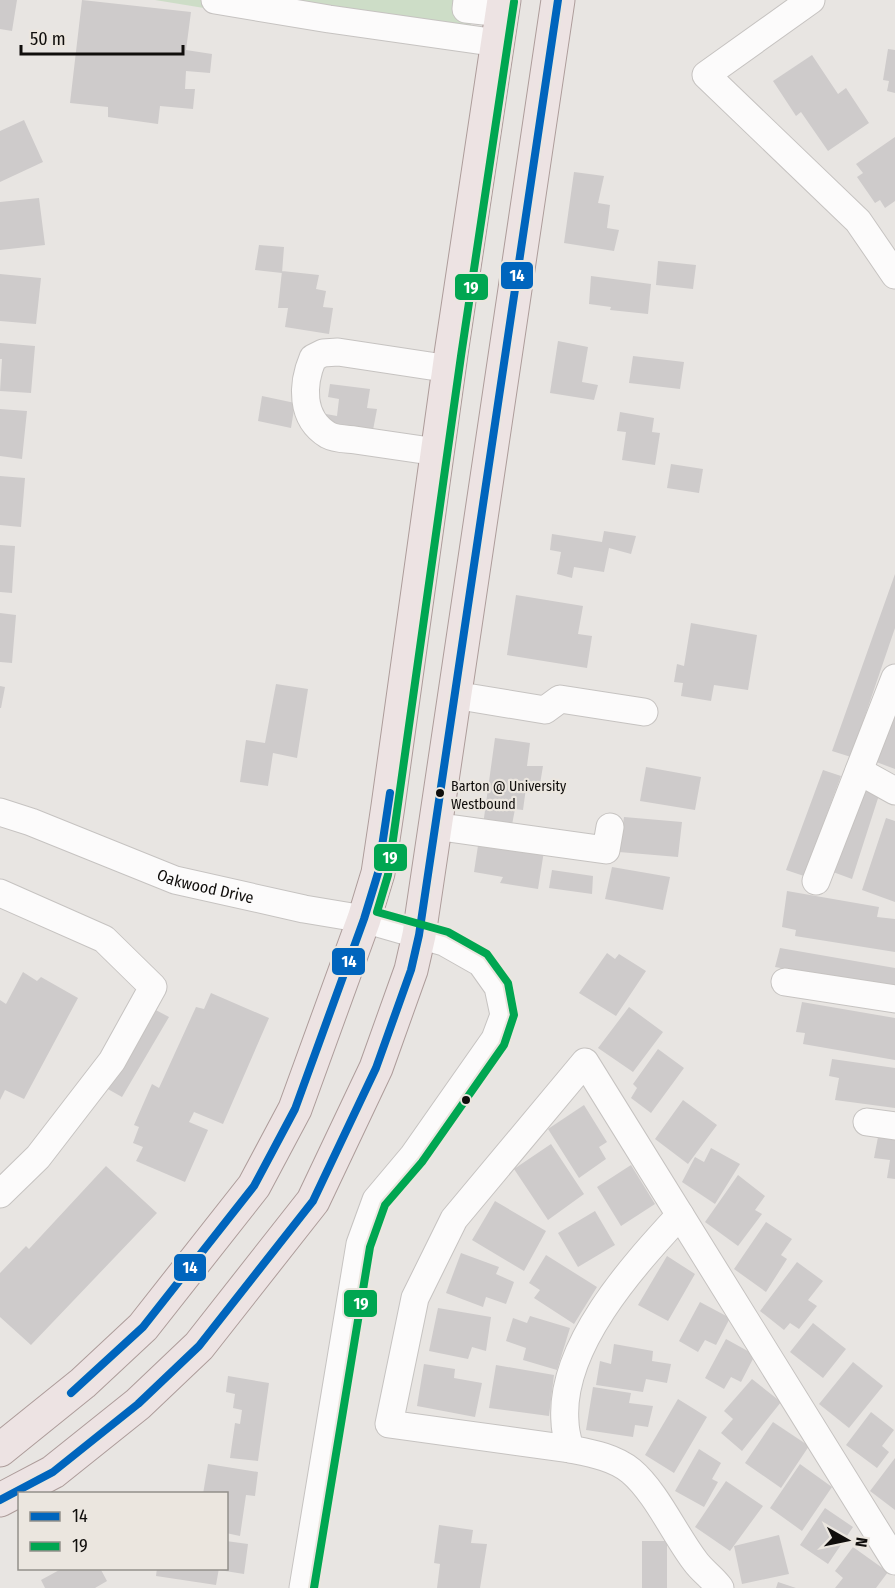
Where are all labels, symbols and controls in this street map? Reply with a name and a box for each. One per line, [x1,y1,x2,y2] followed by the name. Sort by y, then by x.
[21,18,183,56] scale bar
[30,28,66,50] text: 50 m
[500,261,534,290] line badge: 14
[510,266,525,285] text: 14
[454,273,489,301] line badge: 19
[463,278,479,297] text: 19
[451,778,567,813] place label: Barton @ University Westbound
[434,787,446,799] marker: Barton @ University Westbound
[373,843,408,872] line badge: 19
[382,848,398,867] text: 19
[154,865,256,907] street label: Oakwood Drive
[331,947,366,976] line badge: 14
[342,952,357,971] text: 14
[460,1094,472,1106] unlabelled marker
[173,1253,207,1282] line badge: 14
[183,1258,198,1277] text: 14
[343,1289,378,1318] line badge: 19
[353,1294,369,1313] text: 19
[18,1492,228,1570] legend
[72,1505,88,1527] text: 14
[817,1510,877,1570] north arrow
[72,1535,88,1557] text: 19
[851,1536,871,1548] text: N

